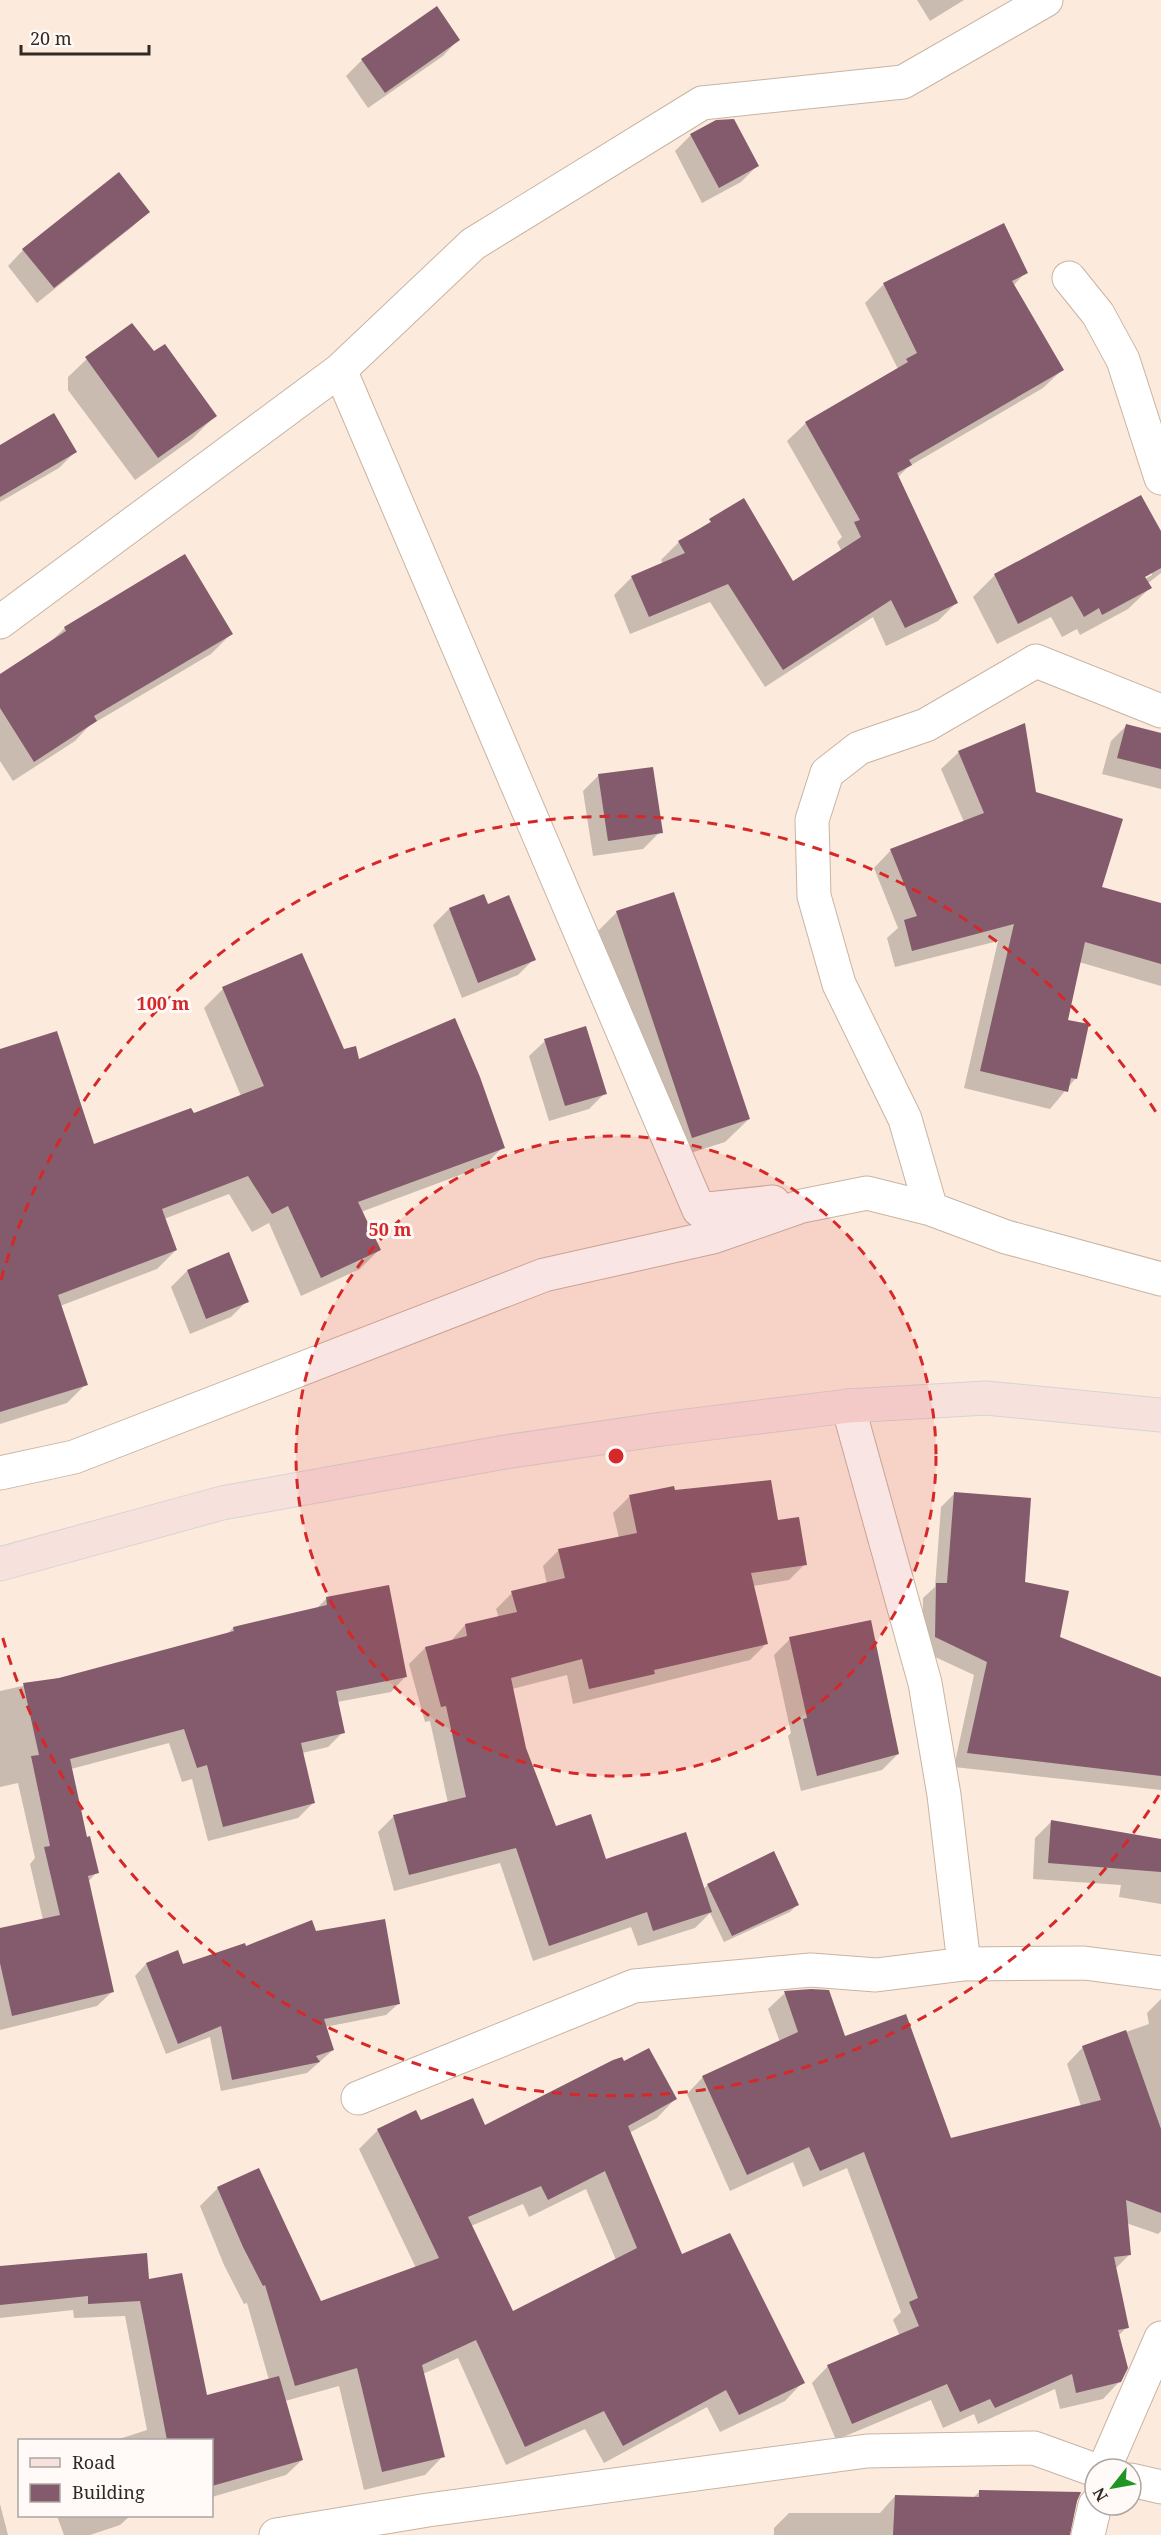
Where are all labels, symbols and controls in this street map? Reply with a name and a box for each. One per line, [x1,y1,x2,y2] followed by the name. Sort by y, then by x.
[21,18,148,56] scale bar
[30,26,72,50] text: 20 m
[137,991,190,1015] text: 100 m
[369,1217,412,1241] text: 50 m
[606,1446,626,1466] centre of rings
[18,2439,213,2517] legend
[72,2450,115,2474] text: Road
[1083,2457,1143,2517] north arrow
[72,2480,145,2504] text: Building
[1087,2483,1113,2506] text: N

